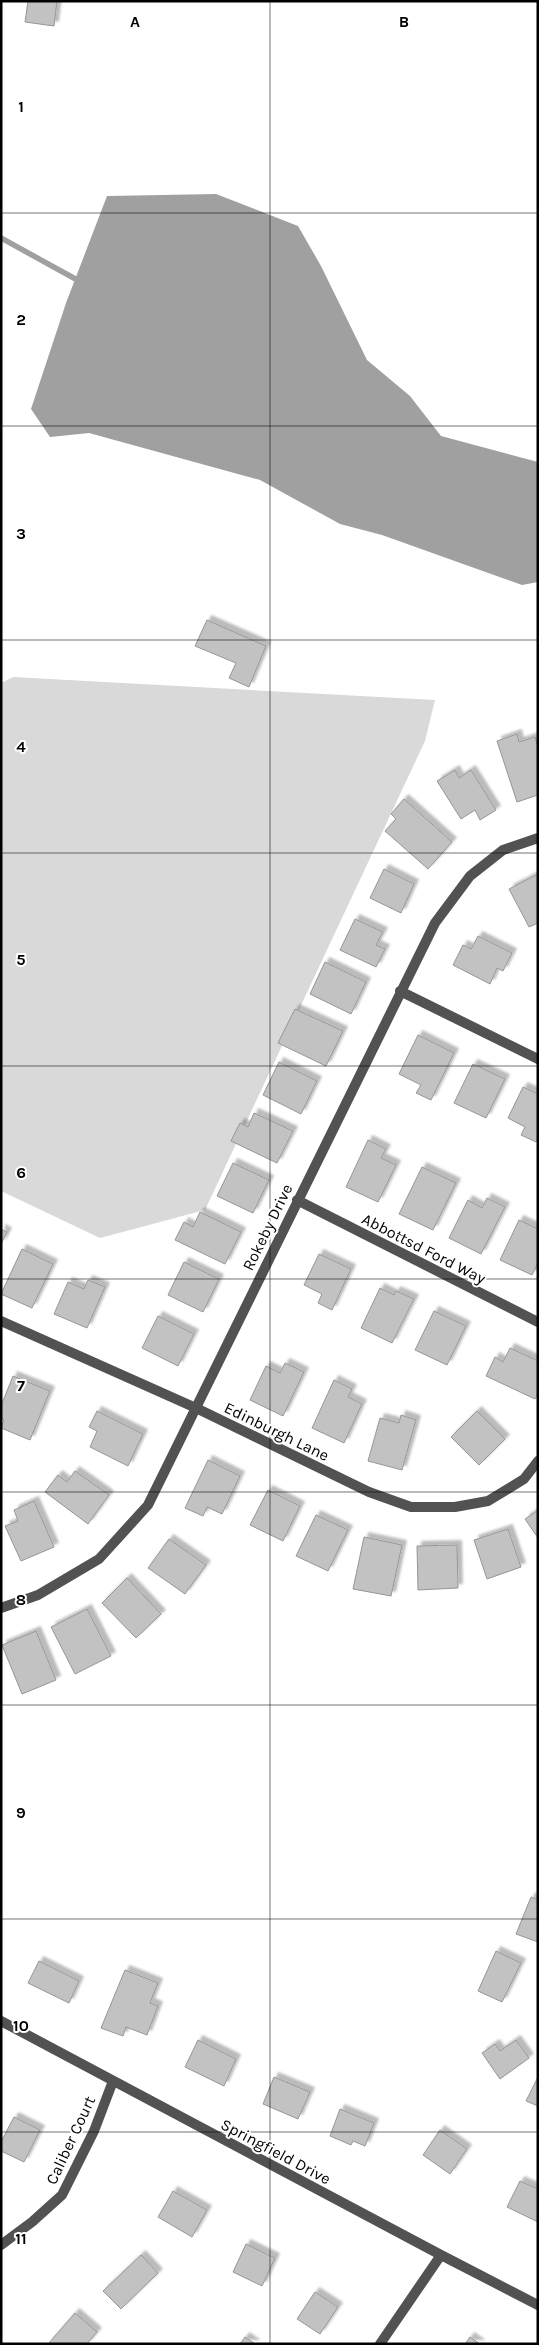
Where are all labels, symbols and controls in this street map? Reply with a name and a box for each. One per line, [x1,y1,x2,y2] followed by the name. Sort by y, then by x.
[130,12,140,31] text: A
[399,12,409,31] text: B
[18,97,24,116] text: 1
[16,310,26,329] text: 2
[16,524,26,543] text: 3
[16,737,26,756] text: 4
[16,950,26,969] text: 5
[16,1163,26,1182] text: 6
[238,1181,297,1274] street label: Rokeby Drive
[359,1209,489,1288] street label: Abbottsd Ford Way
[17,1376,25,1395] text: 7
[221,1398,332,1465] street label: Edinburgh Lane
[16,1590,26,1609] text: 8
[16,1803,26,1822] text: 9
[13,2016,29,2035] text: 10
[42,2093,99,2187] street label: Caliber Court
[218,2114,334,2188] street label: Springfield Drive
[15,2229,27,2248] text: 11

